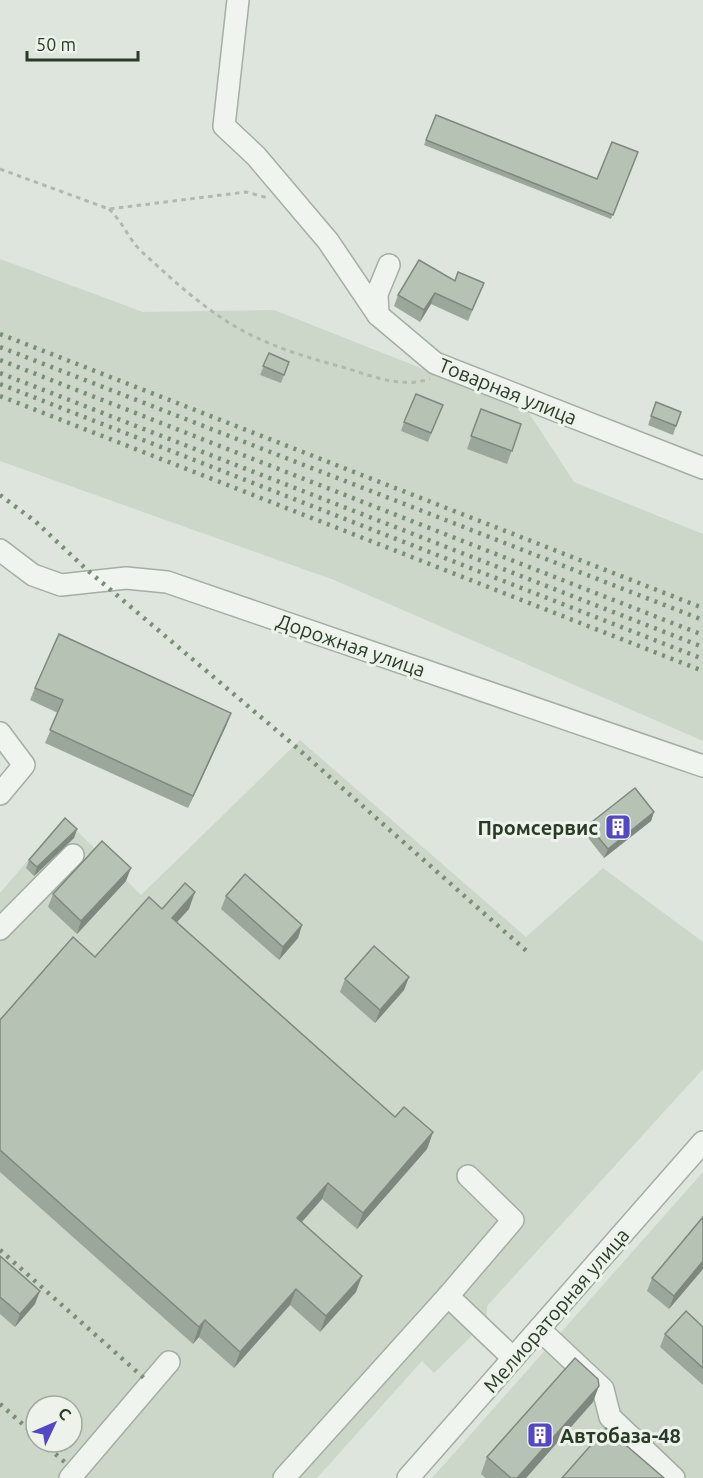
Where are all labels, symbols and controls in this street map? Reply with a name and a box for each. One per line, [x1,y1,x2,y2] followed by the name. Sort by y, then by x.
[27,24,138,62] scale bar
[36,34,76,54] text: 50 m
[436,353,580,429] street label: Товарная улица
[274,609,428,681] street label: Дорожная улица
[603,812,633,842] building icon: Промсервис
[477,816,598,839] place label: Промсервис
[478,1223,634,1397] street label: Мелиораторная улица
[24,1394,84,1454] north arrow
[55,1404,75,1424] text: С
[525,1420,555,1450] building icon: Автобаза-48
[560,1424,681,1447] place label: Автобаза-48

